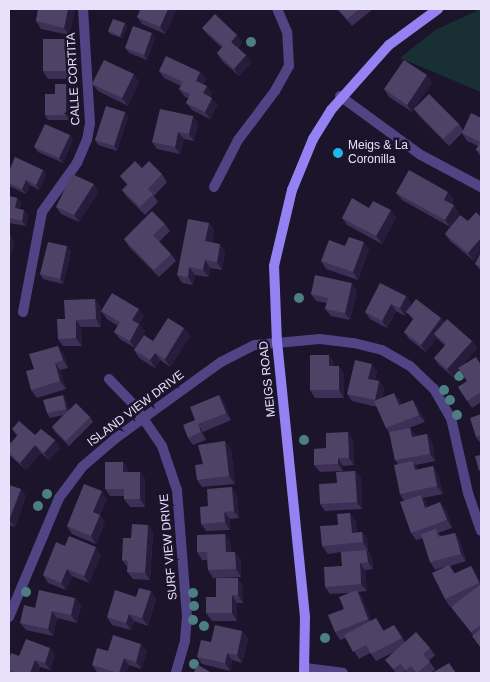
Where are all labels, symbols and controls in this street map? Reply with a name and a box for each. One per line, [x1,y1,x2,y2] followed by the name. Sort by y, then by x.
[64,32,84,126] street label: CALLE CORTITA
[348,139,408,167] place label: Meigs & La Coronilla
[332,147,344,159] marker: Meigs & La Coronilla
[257,340,279,418] street label: MEIGS ROAD
[85,368,187,450] street label: ISLAND VIEW DRIVE
[157,493,181,601] street label: SURF VIEW DRIVE

